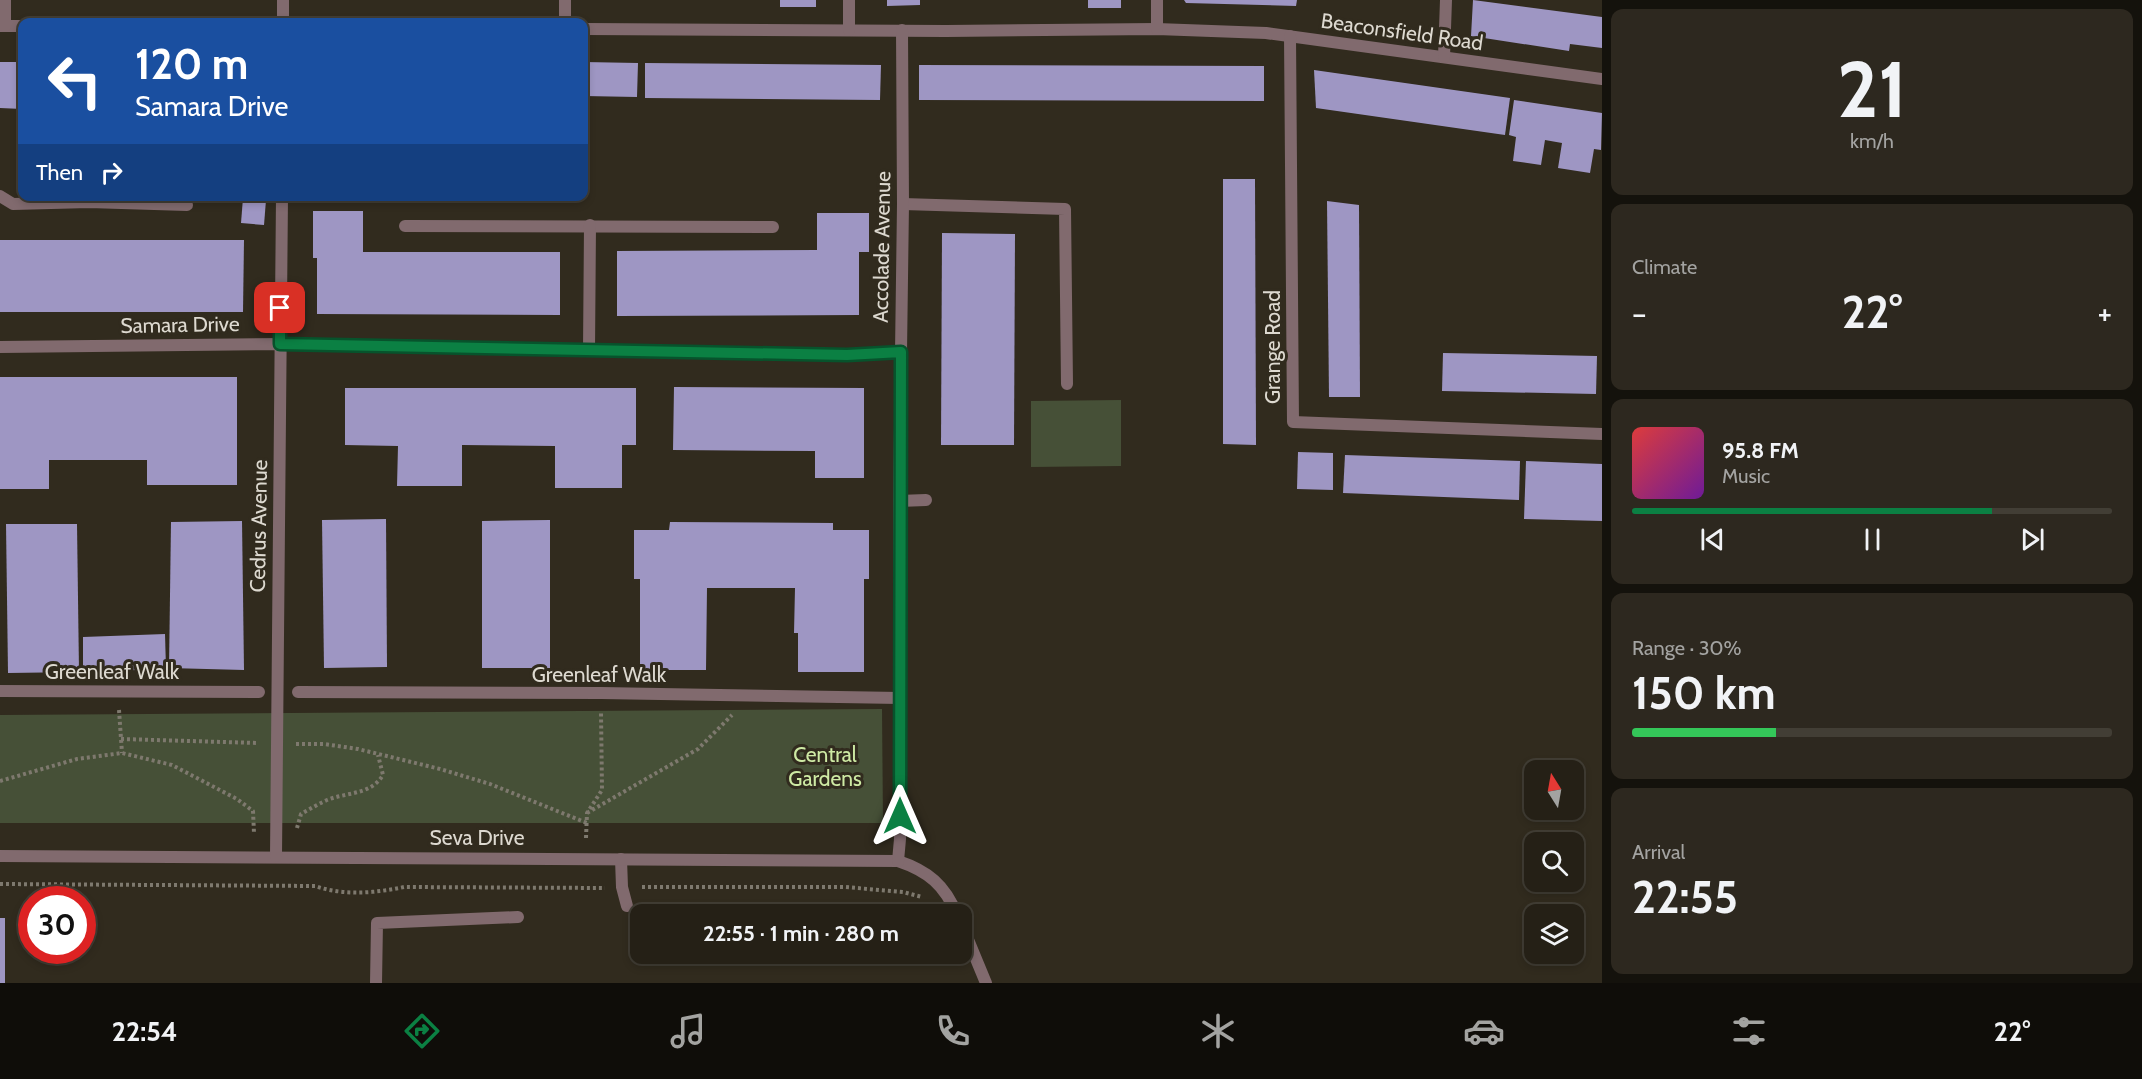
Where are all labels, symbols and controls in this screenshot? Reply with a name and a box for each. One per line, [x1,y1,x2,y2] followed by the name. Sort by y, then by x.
[1319,8,1485,55] street label: Beaconsfield Road
[135,38,248,90] text: 120 m
[36,42,114,120] icon: left
[1837,42,1907,137] text: 21
[135,90,288,123] text: Samara Drive
[1850,129,1894,153] text: km/h
[95,156,128,189] icon: right
[36,159,83,186] text: Then
[868,171,895,323] street label: Accolade Avenue
[1632,255,1697,279] text: Climate
[254,282,305,333] pin
[1842,285,1902,339] text: 22°
[1260,290,1285,404] street label: Grange Road
[263,291,296,324] icon: arrive
[1632,293,1647,333] text: −
[2097,293,2112,333] text: +
[120,311,240,338] street label: Samara Drive
[1722,437,1799,464] text: 95.8 FM
[245,459,272,593] street label: Cedrus Avenue
[1722,464,1770,488] text: Music
[1696,523,1729,556] icon: previous
[1856,523,1889,556] icon: pause
[2016,523,2049,556] icon: next
[1632,636,1741,660] text: Range · 30%
[45,659,180,684] street label: Greenleaf Walk
[532,662,667,687] street label: Greenleaf Walk
[1632,666,1776,720] text: 150 km
[788,742,862,791] park label: Central Gardens
[1524,760,1584,820] north arrow
[1524,760,1584,964] map controls
[868,784,932,848] position arrow
[429,825,525,850] street label: Seva Drive
[1524,832,1584,892] button: search
[1632,840,1685,864] text: Arrival
[1632,870,1738,924] text: 22:55
[18,886,96,964] speed limit sign: 30
[1524,904,1584,964] button: layers
[703,920,899,947] text: 22:55 · 1 min · 280 m
[401,1010,443,1052] icon: directions
[667,1010,709,1052] icon: music
[932,1010,974,1052] icon: phone
[1197,1010,1239,1052] icon: climate
[1463,1010,1505,1052] icon: car
[1728,1010,1770,1052] icon: filters
[112,1015,178,1048] text: 22:54
[1994,1015,2030,1048] text: 22°

